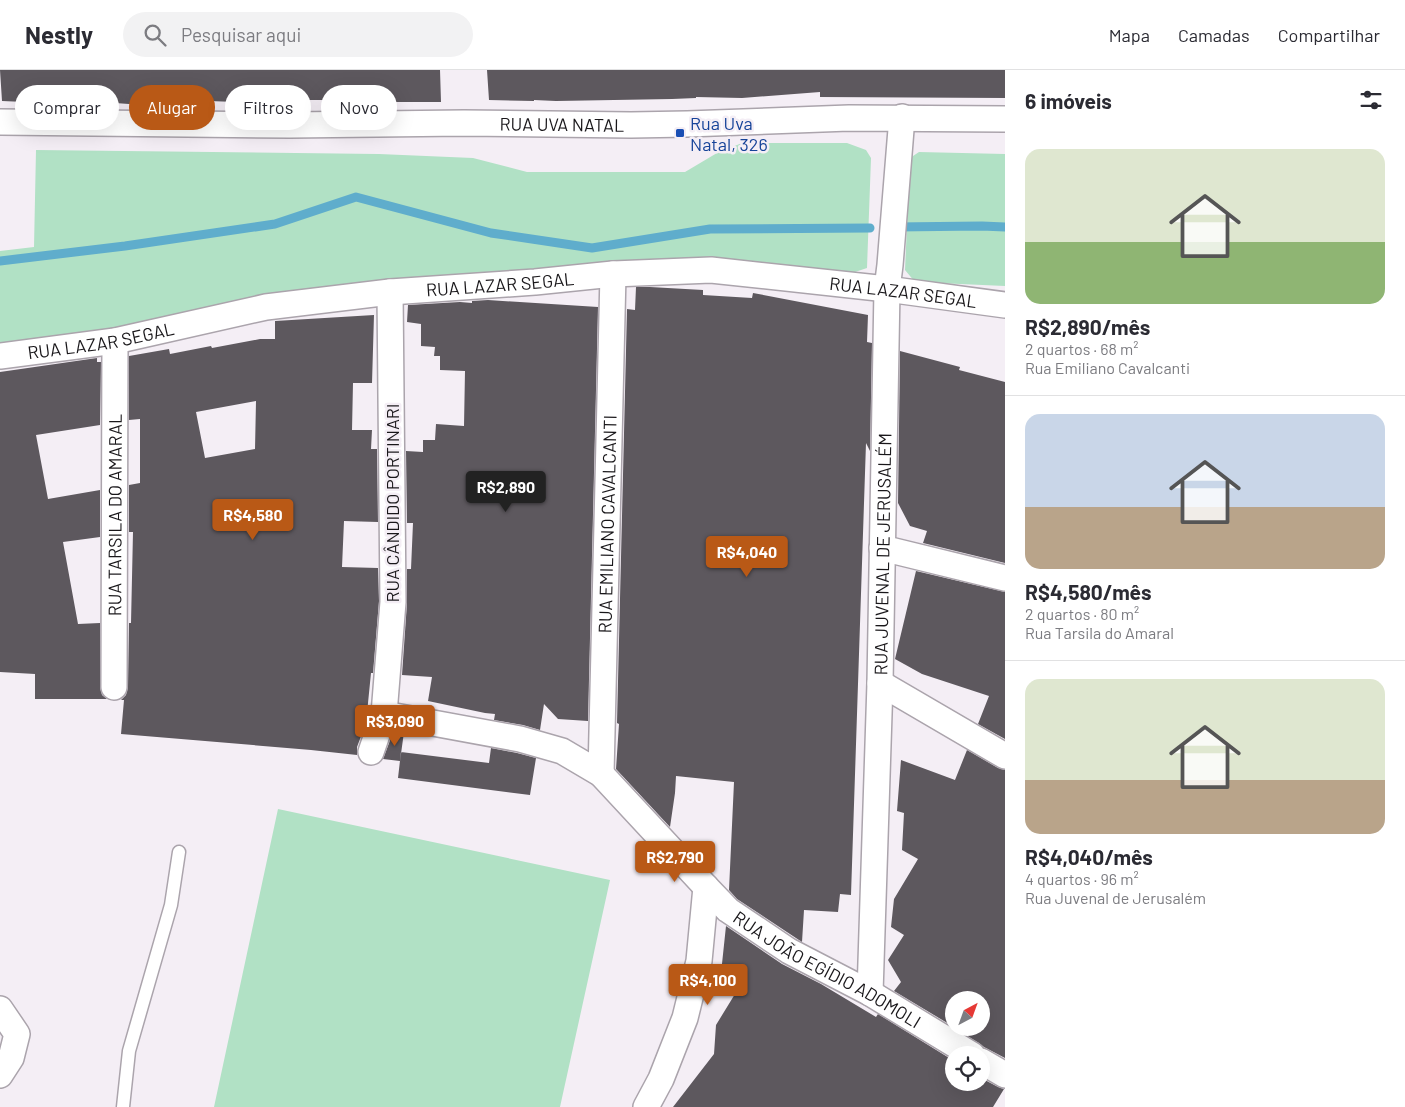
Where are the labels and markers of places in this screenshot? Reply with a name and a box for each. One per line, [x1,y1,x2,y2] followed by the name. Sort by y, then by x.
[690,112,768,155] place label: Rua Uva Natal, 326
[674,127,686,139] marker: Rua Uva Natal, 326
[460,470,552,513] pin: R$2,890
[207,498,299,541] pin: R$4,580
[701,536,793,578] pin: R$4,040
[349,704,441,747] pin: R$3,090
[629,840,721,883] pin: R$2,790
[662,964,754,1006] pin: R$4,100

